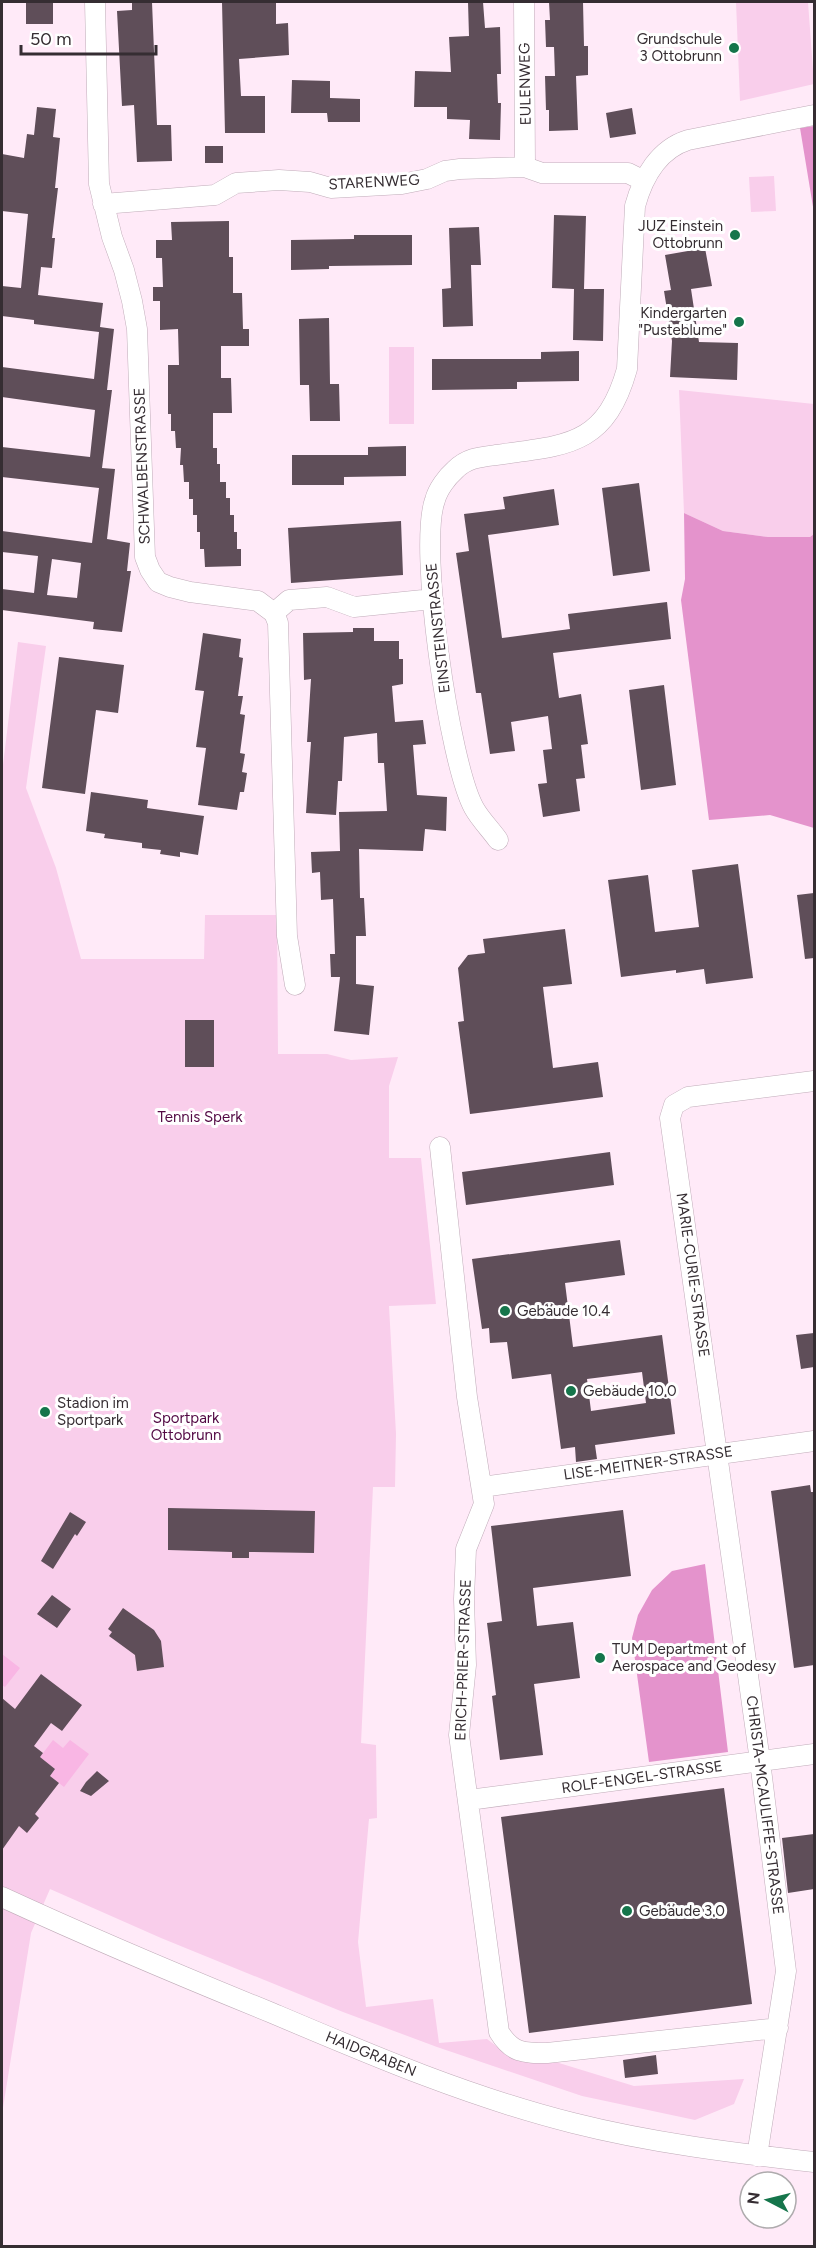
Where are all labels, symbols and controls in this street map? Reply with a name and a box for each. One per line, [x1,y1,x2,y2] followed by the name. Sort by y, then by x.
[21,18,156,56] scale bar
[30,28,72,50] text: 50 m
[637,30,722,65] place label: Grundschule 3 Ottobrunn
[727,41,741,55] marker: Grundschule 3 Ottobrunn
[515,43,535,125] street label: EULENWEG
[328,171,420,193] street label: STARENWEG
[638,217,723,252] place label: JUZ Einstein Ottobrunn
[728,228,742,242] marker: JUZ Einstein Ottobrunn
[638,304,727,339] place label: Kindergarten "Pusteblume"
[732,315,746,329] marker: Kindergarten "Pusteblume"
[130,387,154,545] street label: SCHWALBENSTRASSE
[422,562,454,694] street label: EINSTEINSTRASSE
[157,1108,243,1126] park label: Tennis Sperk
[673,1192,713,1358] street label: MARIE-CURIE-STRASSE
[517,1302,610,1320] place label: Gebäude 10.4
[498,1304,512,1318] marker: Gebäude 10.4
[583,1382,677,1400] place label: Gebäude 10.0
[564,1384,578,1398] marker: Gebäude 10.0
[57,1394,129,1429] place label: Stadion im Sportpark
[38,1405,52,1419] marker: Stadion im Sportpark
[151,1409,221,1444] park label: Sportpark Ottobrunn
[562,1442,734,1484] street label: LISE-MEITNER-STRASSE
[451,1579,475,1741] street label: ERICH-PRIER-STRASSE
[612,1640,776,1675] place label: TUM Department of Aerospace and Geodesy
[593,1651,607,1665] marker: TUM Department of Aerospace and Geodesy
[743,1695,787,1915] street label: CHRISTA-MCAULIFFE-STRASSE
[560,1757,724,1797] street label: ROLF-ENGEL-STRASSE
[639,1902,725,1920] place label: Gebäude 3.0
[620,1904,634,1918] marker: Gebäude 3.0
[323,2028,419,2080] street label: HAIDGRABEN
[738,2170,798,2230] north arrow
[743,2191,764,2206] text: N

